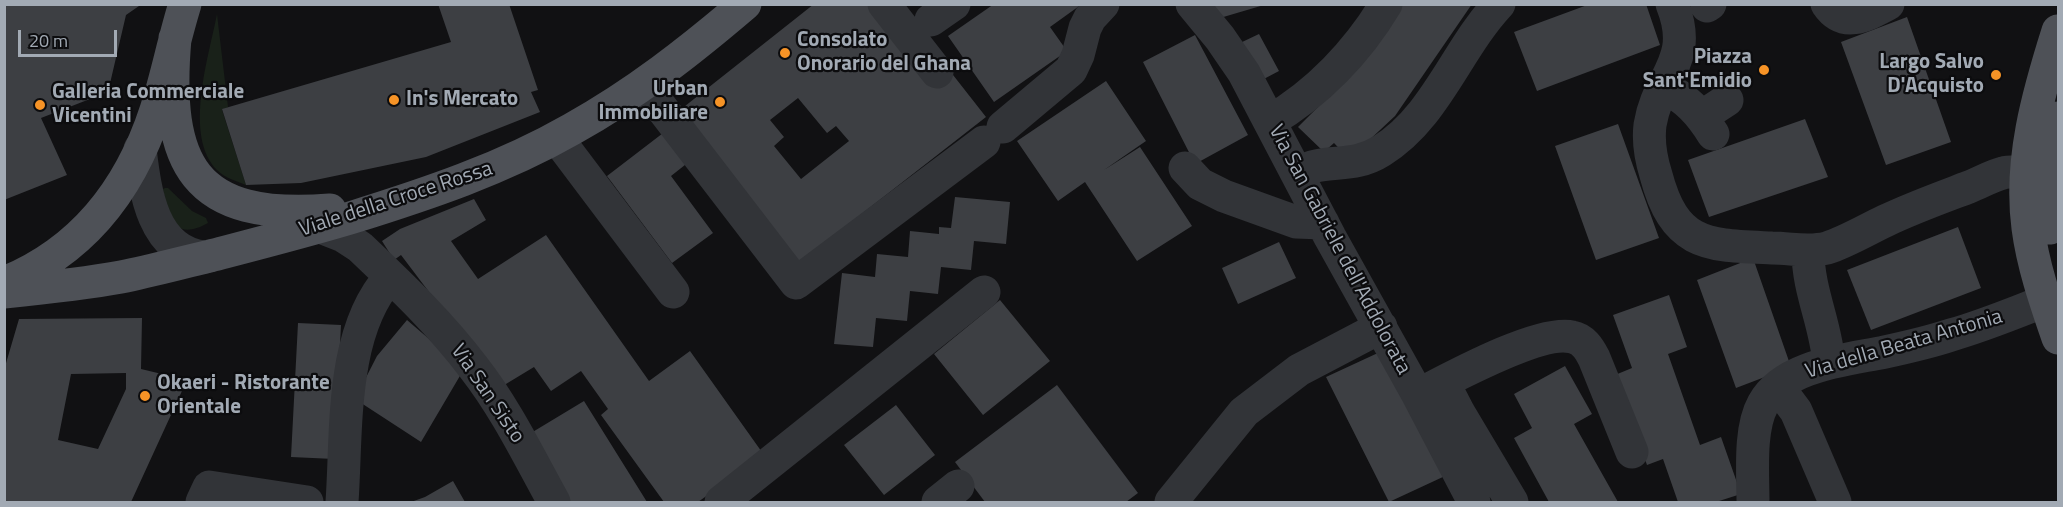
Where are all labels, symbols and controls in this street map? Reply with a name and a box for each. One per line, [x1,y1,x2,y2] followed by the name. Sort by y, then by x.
[21,18,120,56] scale bar
[29,27,68,54] text: 20 m
[797,28,971,78] place label: Consolato Onorario del Ghana
[1643,45,1752,95] place label: Piazza Sant'Emidio
[778,46,792,60] marker: Consolato Onorario del Ghana
[1879,50,1984,100] place label: Largo Salvo D'Acquisto
[1757,63,1771,77] marker: Piazza Sant'Emidio
[1989,68,2003,82] marker: Largo Salvo D'Acquisto
[598,77,708,127] place label: Urban Immobiliare
[52,80,244,130] place label: Galleria Commerciale Vicentini
[406,87,518,113] place label: In's Mercato
[387,93,401,107] marker: In's Mercato
[713,95,727,109] marker: Urban Immobiliare
[33,98,47,112] marker: Galleria Commerciale Vicentini
[1262,121,1416,379] street label: Via San Gabriele dell'Addolorata
[296,157,496,243] street label: Viale della Croce Rossa
[1803,305,2005,385] street label: Via della Beata Antonia
[445,340,529,448] street label: Via San Sisto
[157,371,330,421] place label: Okaeri - Ristorante Orientale
[138,389,152,403] marker: Okaeri - Ristorante Orientale

